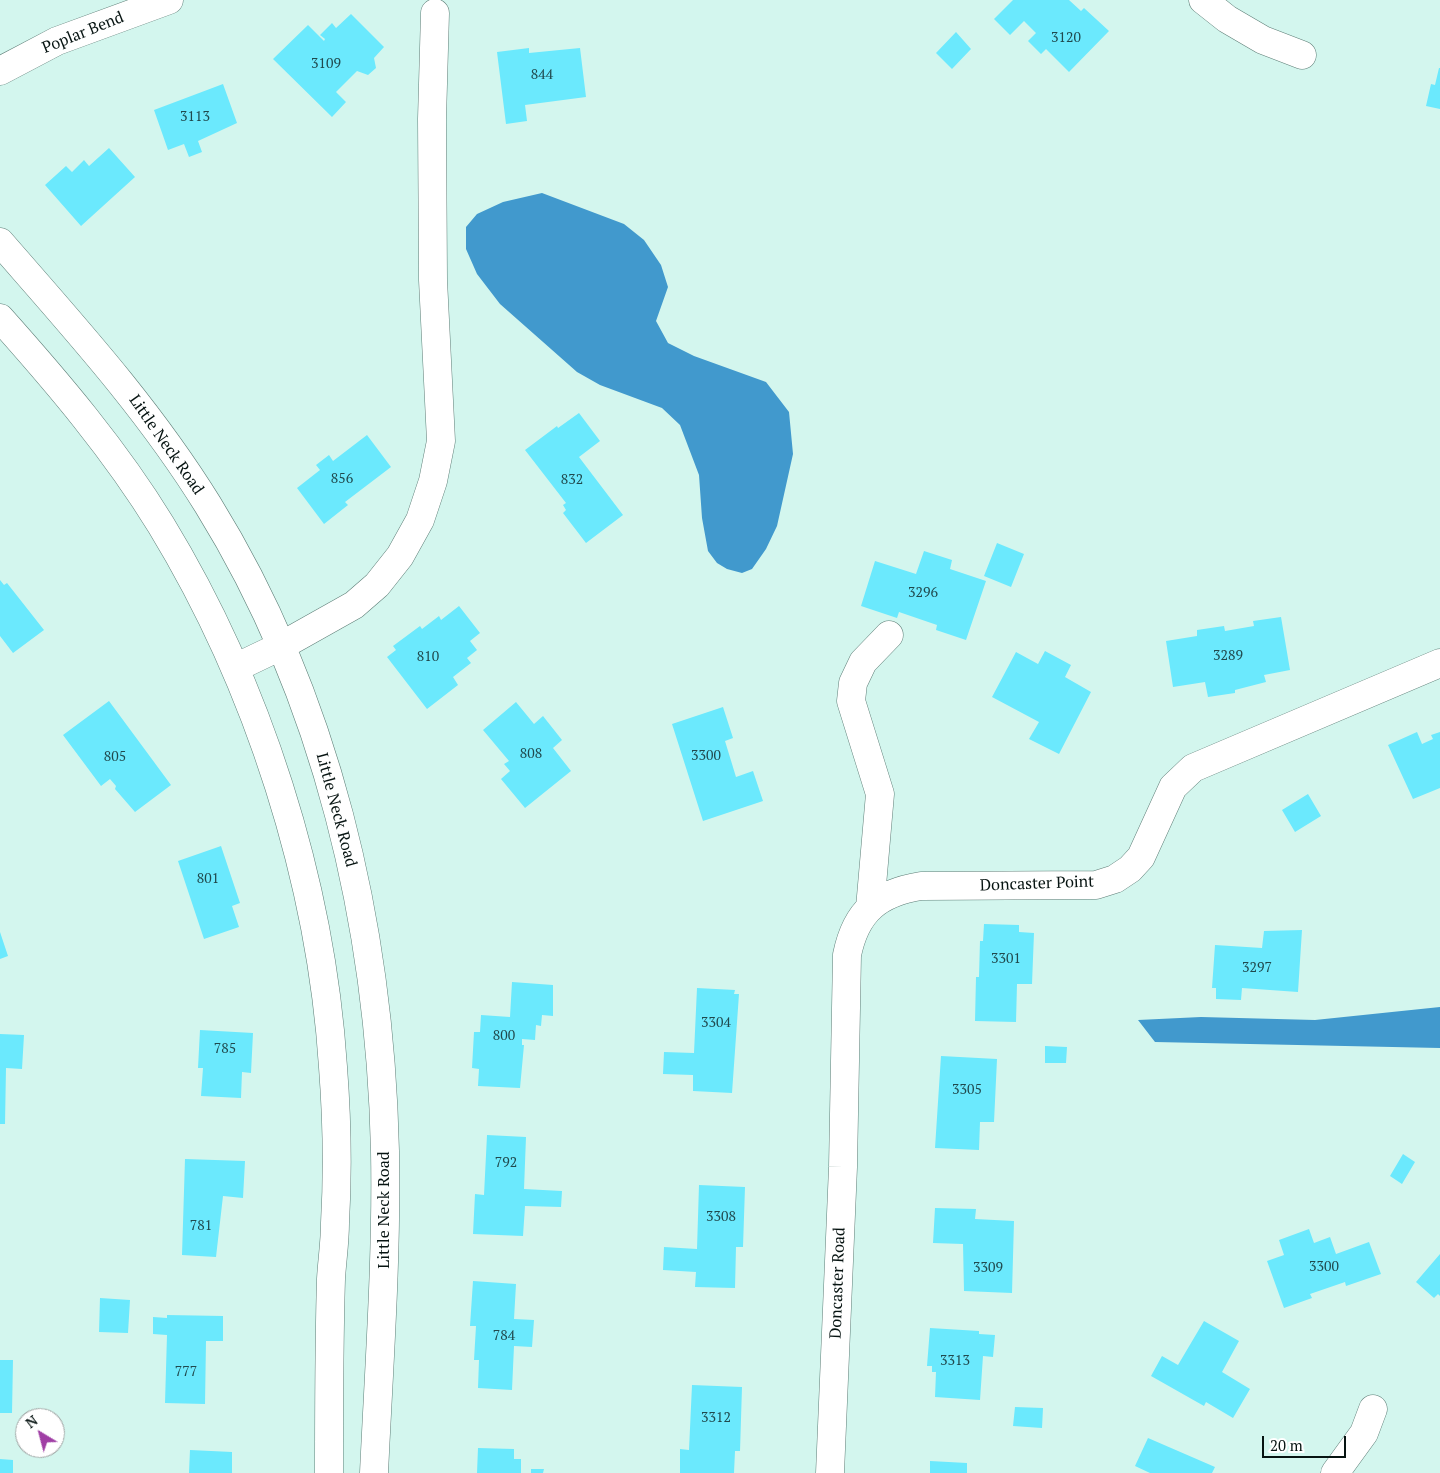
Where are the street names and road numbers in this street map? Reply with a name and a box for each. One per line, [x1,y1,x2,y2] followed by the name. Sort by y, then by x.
[39,8,127,58] street label: Poplar Bend
[125,391,207,499] street label: Little Neck Road
[312,751,360,869] street label: Little Neck Road
[980,872,1094,896] street label: Doncaster Point
[374,1151,394,1269] street label: Little Neck Road
[826,1227,850,1339] street label: Doncaster Road

